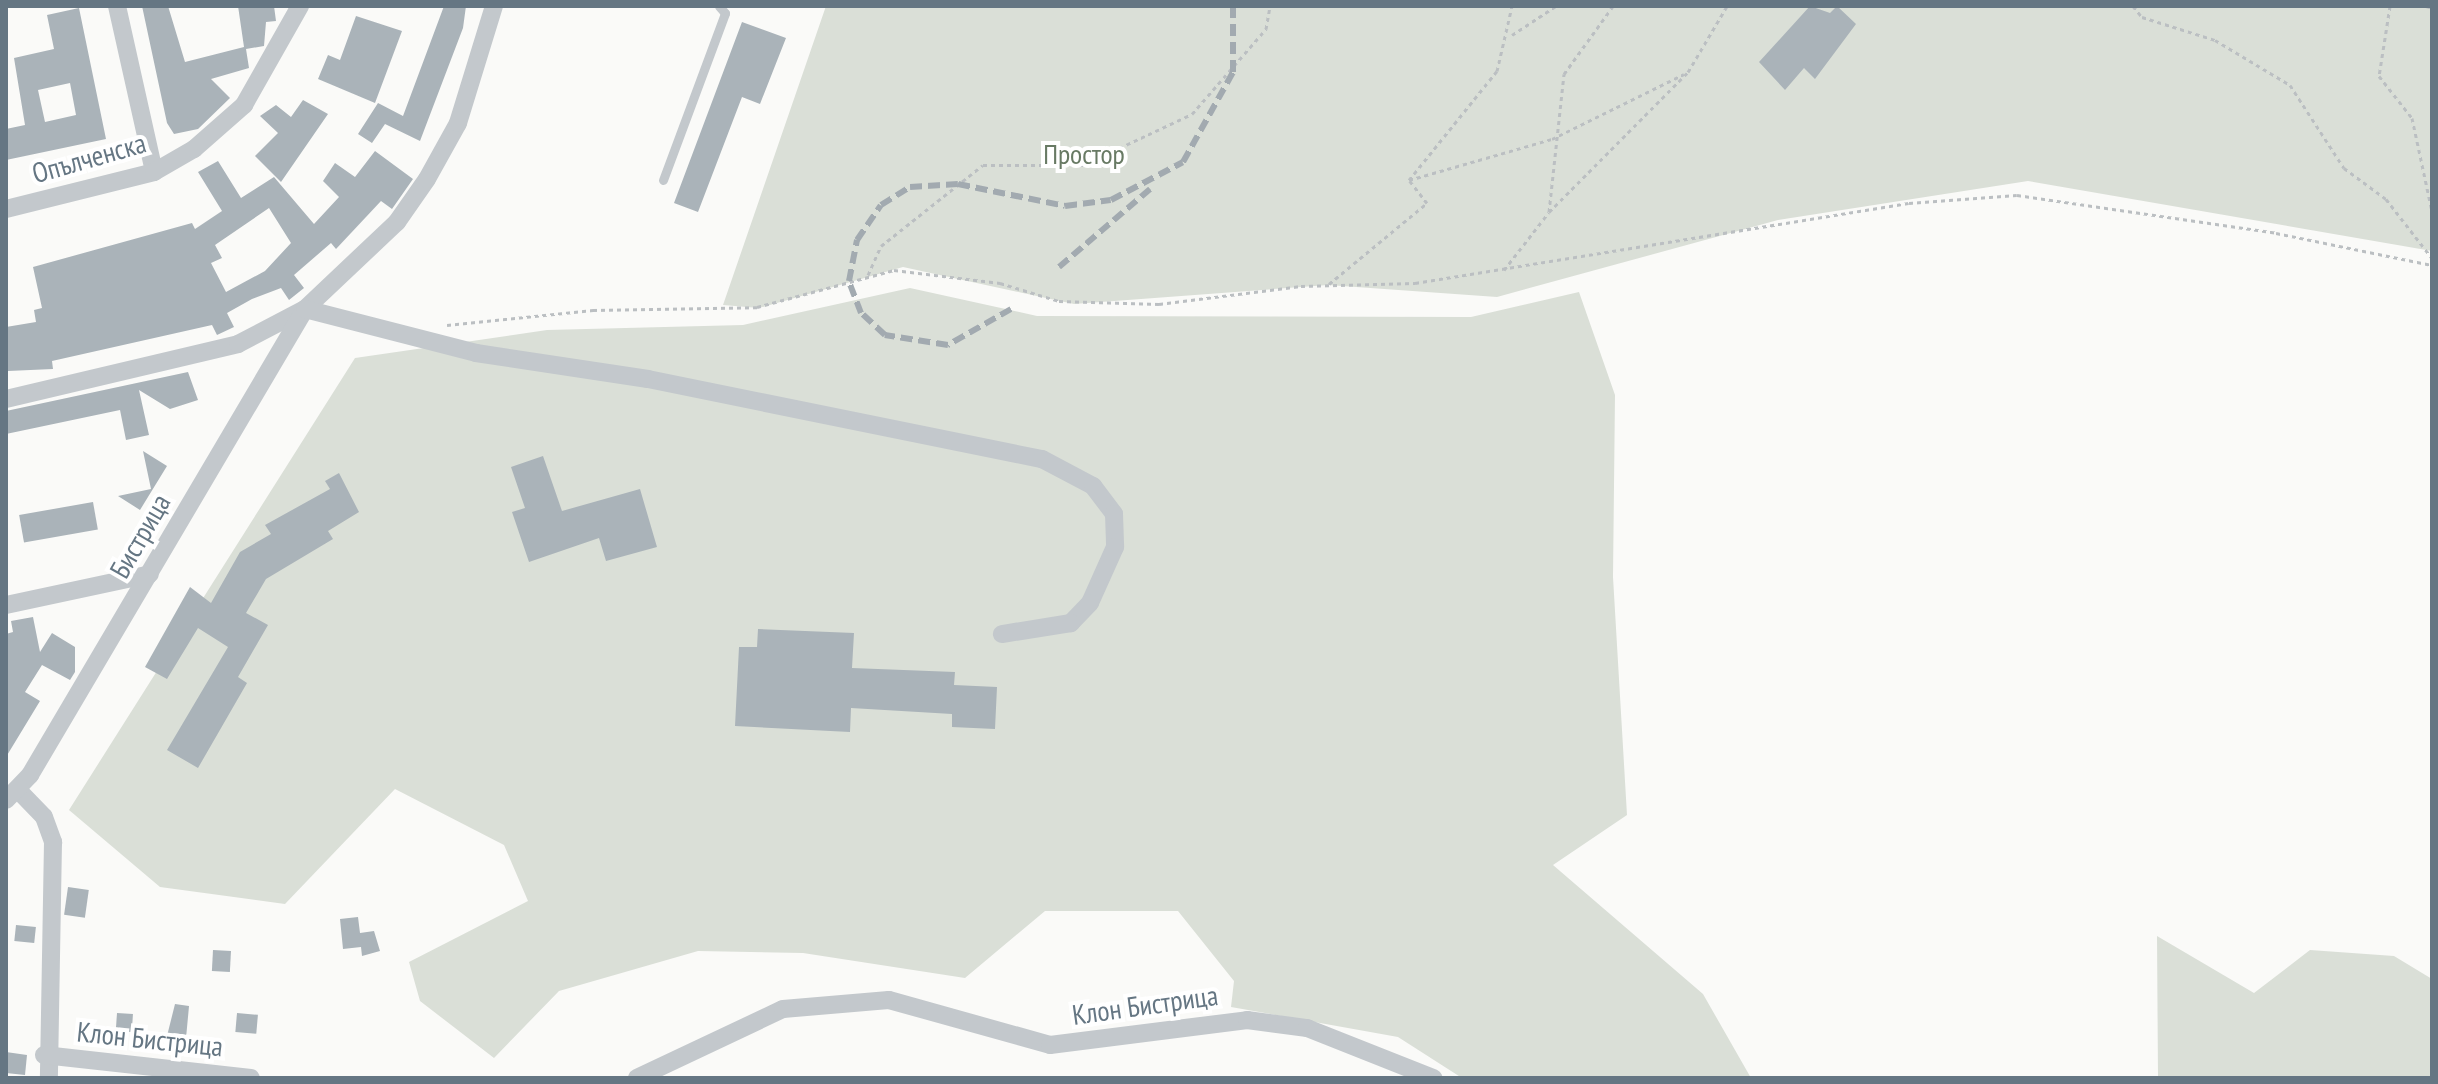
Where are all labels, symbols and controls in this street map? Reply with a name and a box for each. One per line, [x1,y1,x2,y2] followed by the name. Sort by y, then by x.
[28,126,150,190] street label: Опълченска
[1043,137,1125,171] park label: Простор
[103,488,177,584] street label: Бистрица
[1070,978,1220,1032] street label: Клон Бистрица
[75,1015,225,1063] street label: Клон Бистрица

